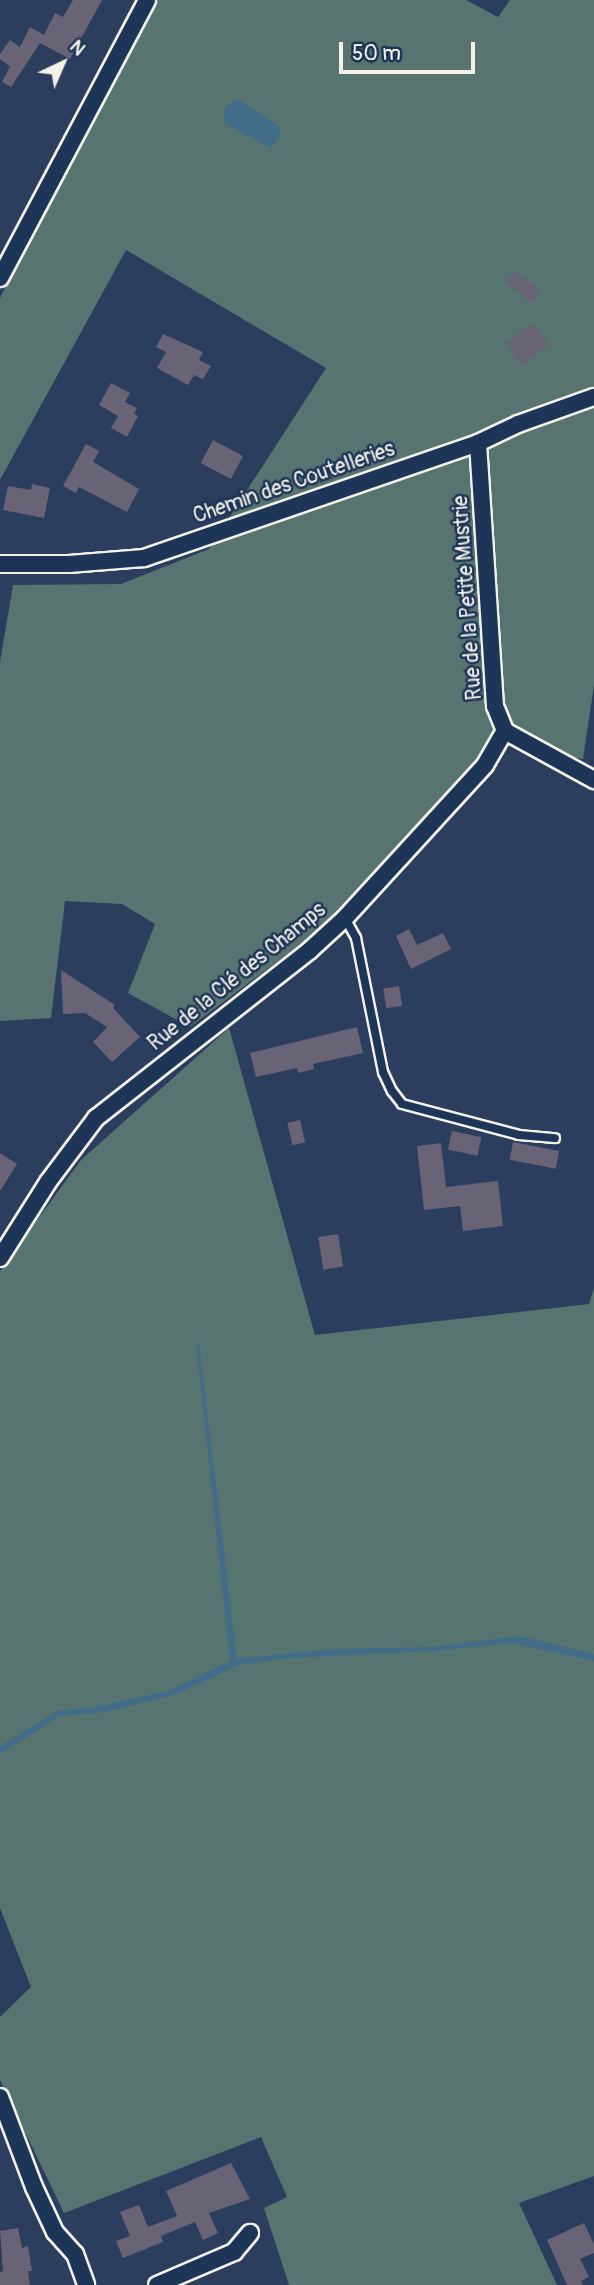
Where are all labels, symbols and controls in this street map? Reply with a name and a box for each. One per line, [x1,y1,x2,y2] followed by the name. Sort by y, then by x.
[28,28,98,98] north arrow
[342,28,478,72] scale bar
[65,35,91,61] text: N
[352,40,401,67] text: 50 m
[190,437,398,529] street label: Chemin des Coutelleries
[448,495,488,701] street label: Rue de la Petite Mustrie
[143,898,331,1056] street label: Rue de la Clé des Champs

